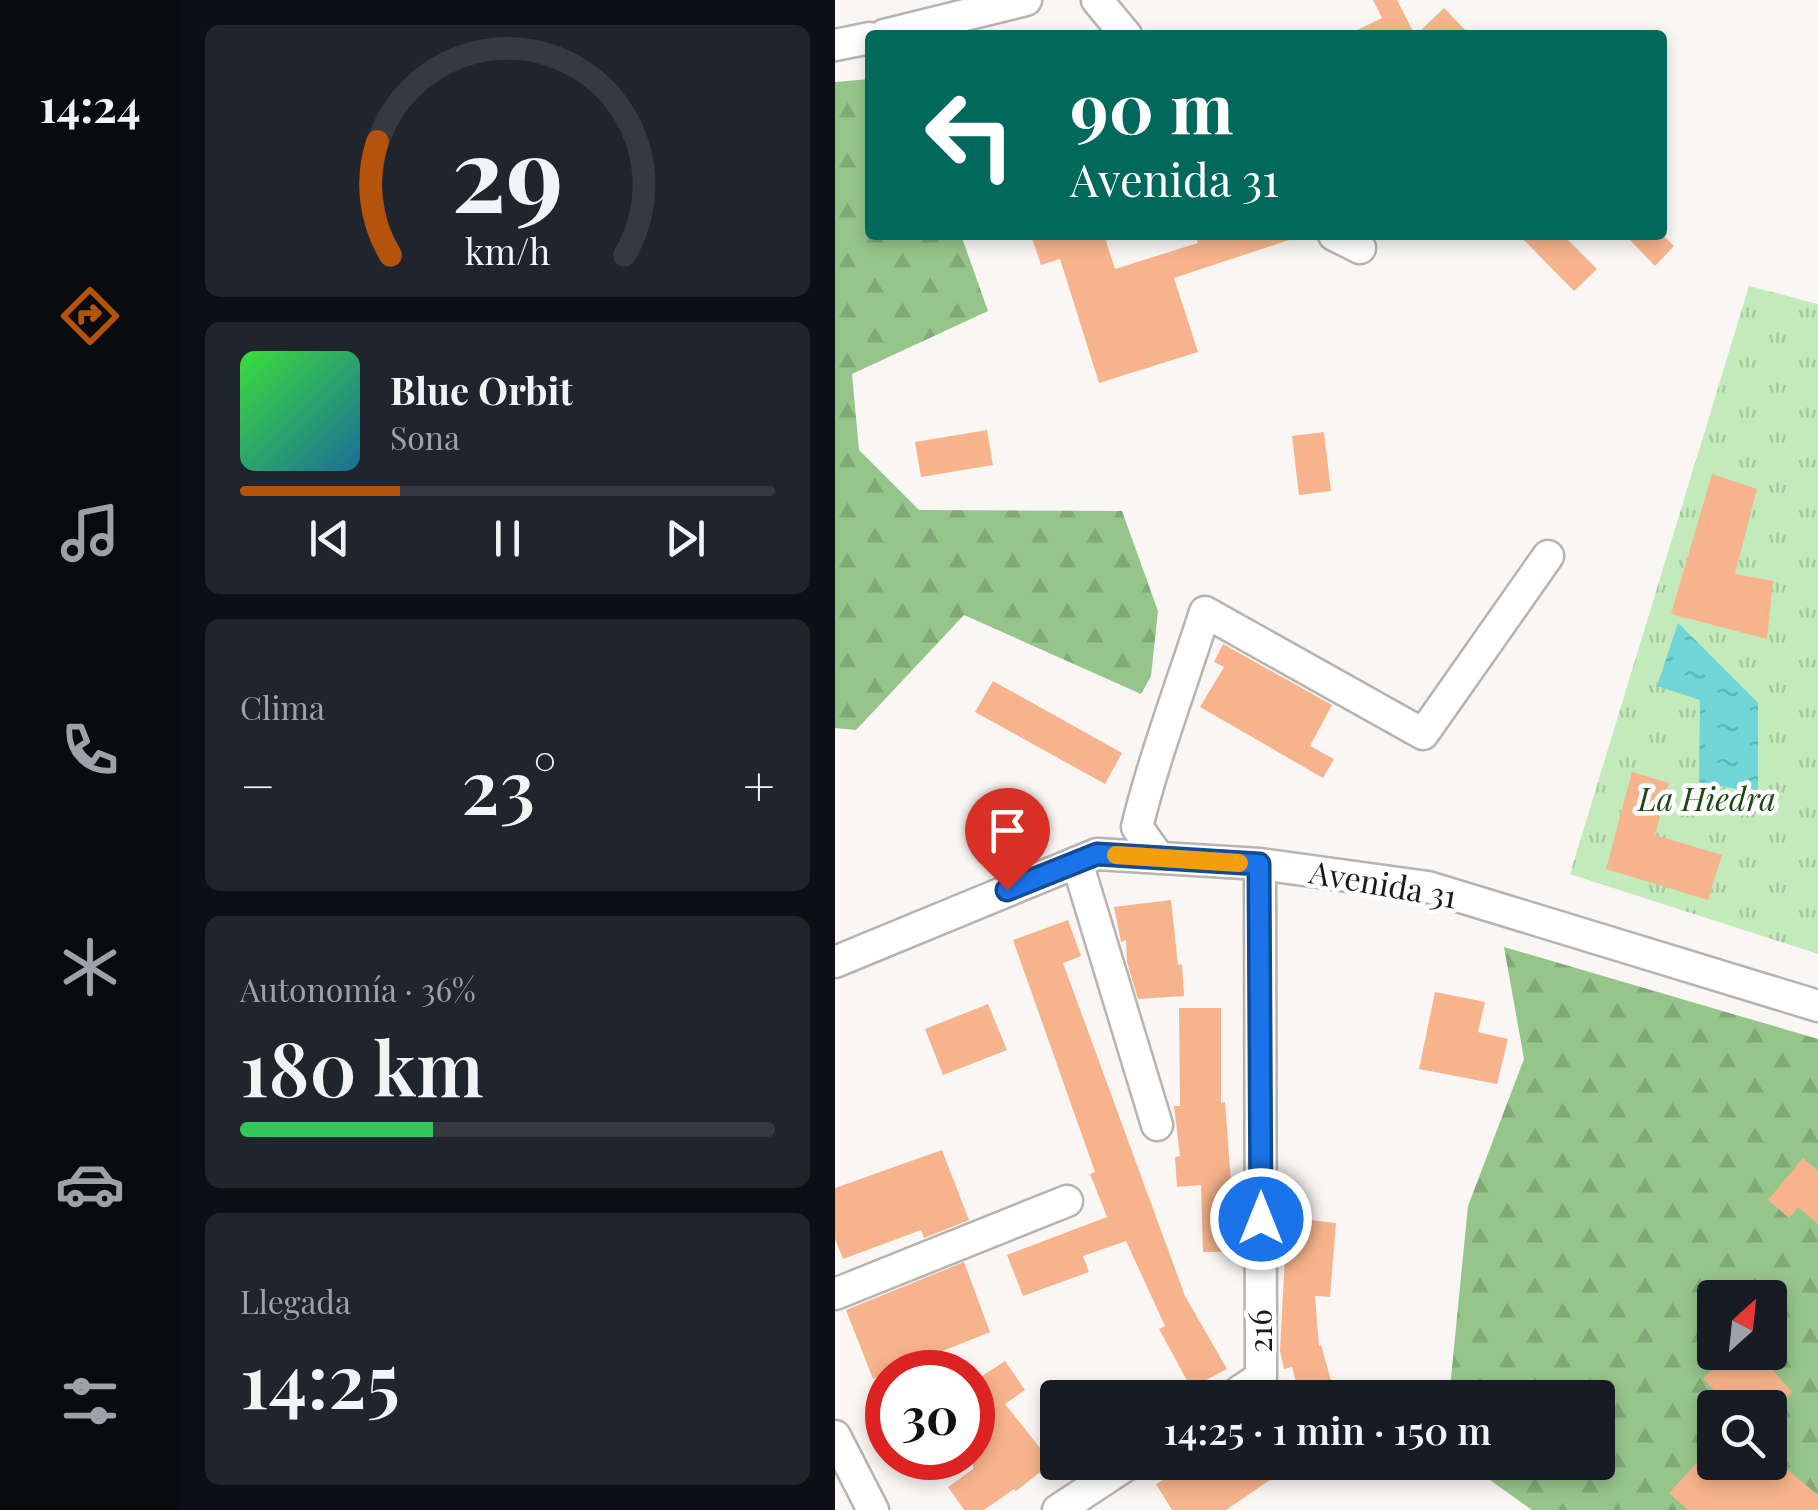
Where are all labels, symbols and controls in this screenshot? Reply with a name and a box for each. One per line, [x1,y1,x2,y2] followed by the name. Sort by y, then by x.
[1070,58,1234,152] text: 90 m
[905,70,1035,200] icon: left
[39,74,141,134] text: 14:24
[452,100,563,239] text: 29
[1070,148,1279,208] text: Avenida 31
[465,226,550,274] text: km/h
[55,281,125,351] icon: directions
[390,364,573,415] text: Blue Orbit
[390,415,460,458] text: Sona
[55,498,125,568] icon: music
[302,511,357,566] icon: previous
[480,511,535,566] icon: pause
[658,511,713,566] icon: next
[240,685,325,728] text: Clima
[55,715,125,785] icon: phone
[461,734,557,834] text: 23°
[240,747,276,821] text: −
[743,747,775,821] text: +
[1636,776,1776,819] park label: La Hiedra
[965,788,1050,891] pin
[980,803,1035,858] icon: arrive
[1306,848,1460,917] street label: Avenida 31
[55,932,125,1002] icon: climate
[240,967,476,1010] text: Autonomía · 36%
[240,1016,484,1116] text: 180 km
[55,1149,125,1219] icon: car
[1209,1167,1313,1271] position arrow
[240,1279,351,1322] text: Llegada
[1697,1280,1787,1370] north arrow
[1697,1280,1787,1480] map controls
[1237,1309,1280,1353] street label: 216
[240,1328,400,1428] text: 14:25
[865,1350,995,1480] speed limit sign: 30
[55,1366,125,1436] icon: filters
[1697,1390,1787,1480] button: search
[1163,1404,1492,1455] text: 14:25 · 1 min · 150 m

